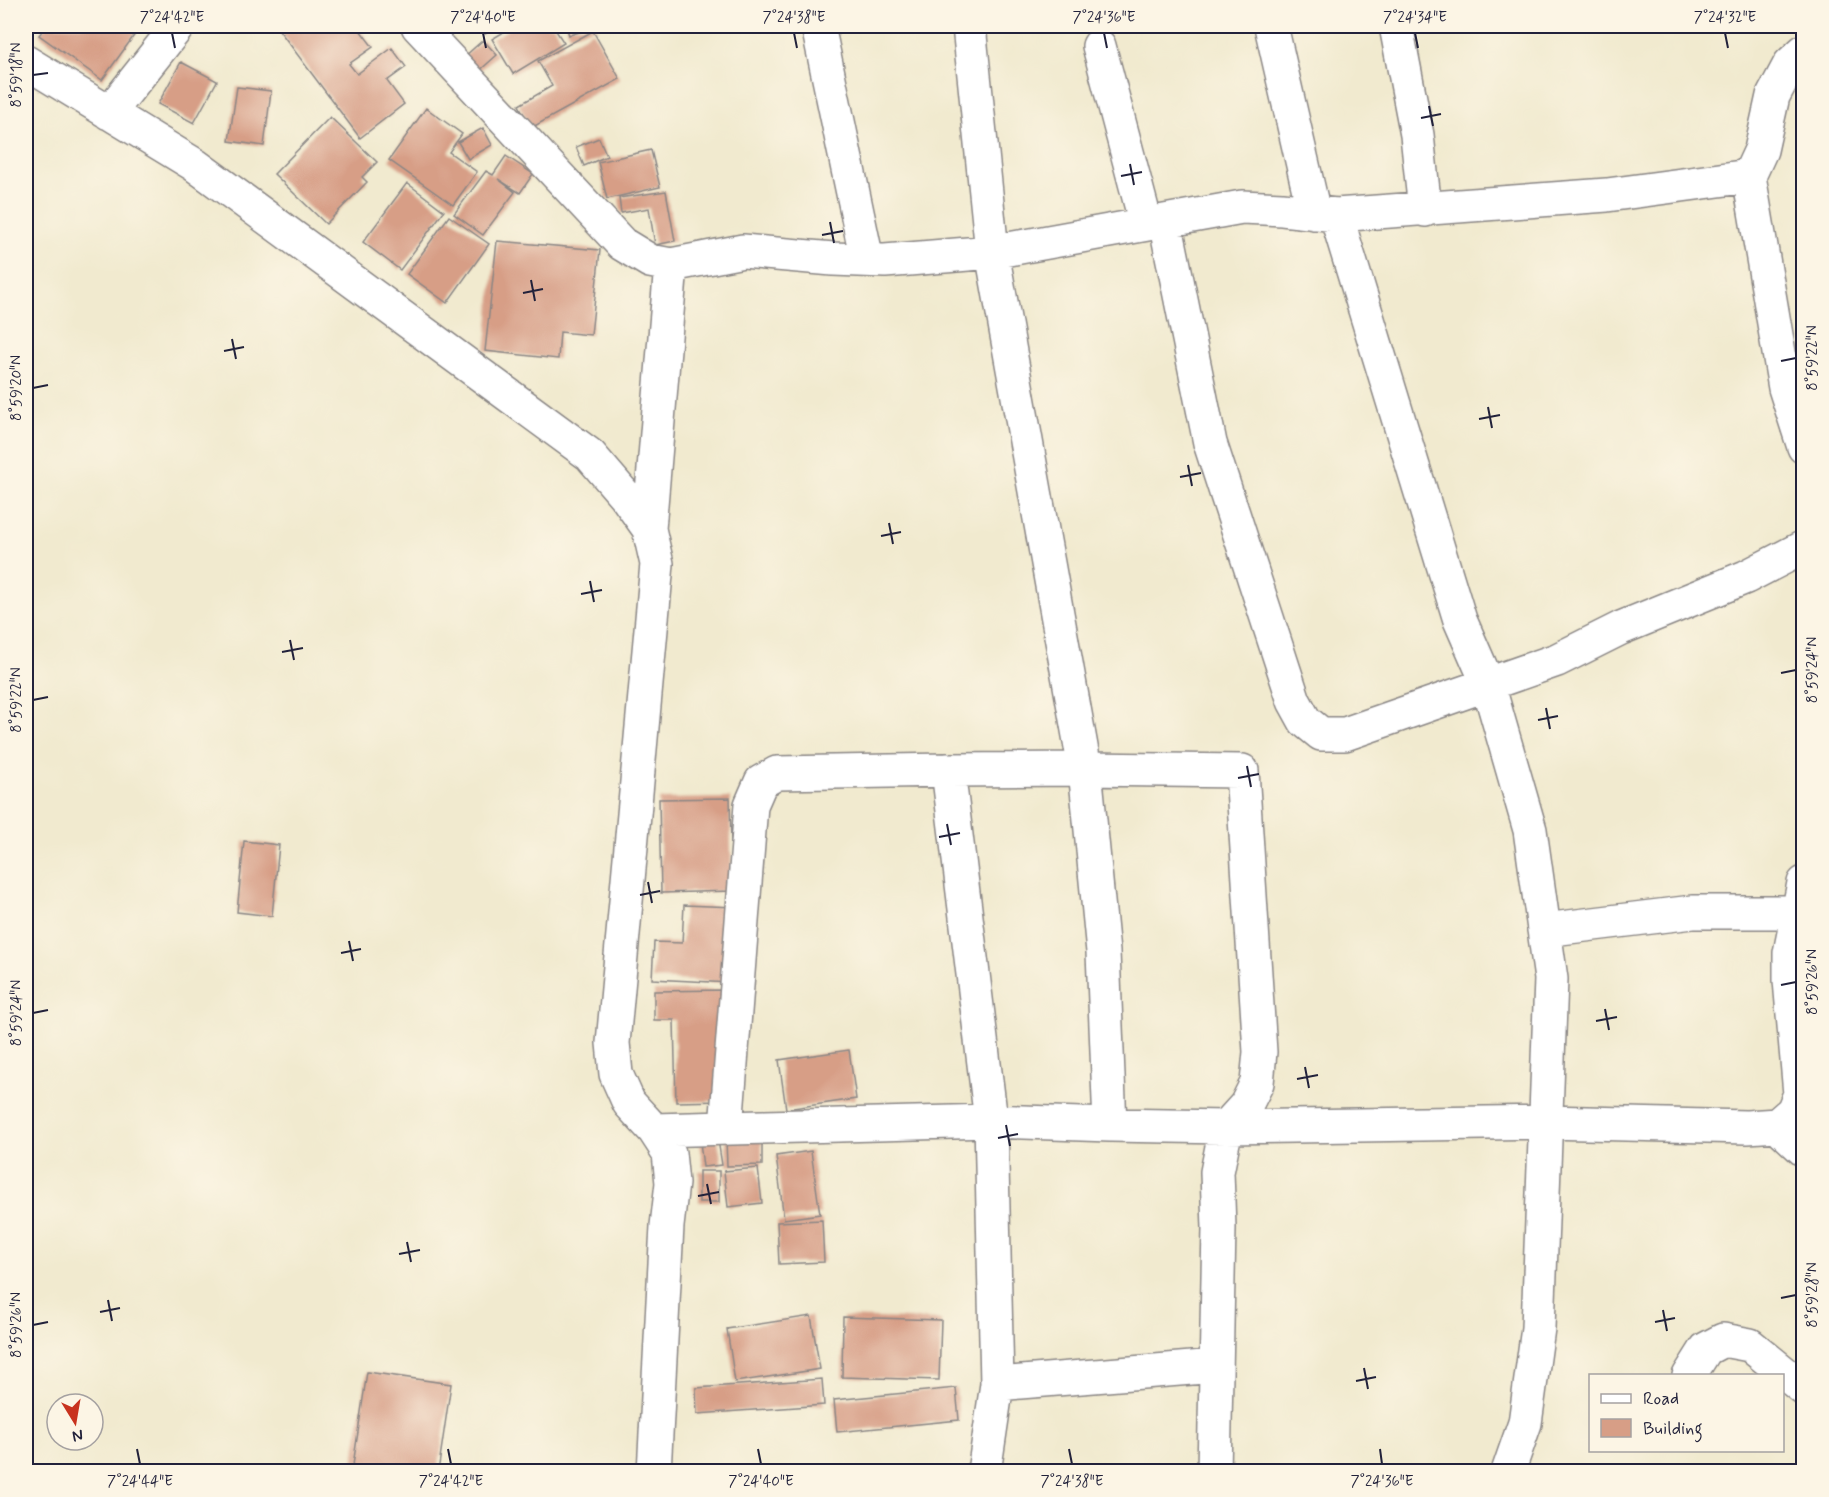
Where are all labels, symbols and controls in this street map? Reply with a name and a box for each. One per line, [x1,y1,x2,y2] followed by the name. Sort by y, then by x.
[140,8,205,28] text: 7°24'42"E
[450,8,516,28] text: 7°24'40"E
[762,8,826,28] text: 7°24'38"E
[1072,8,1136,28] text: 7°24'36"E
[1383,8,1447,28] text: 7°24'34"E
[1694,8,1757,28] text: 7°24'32"E
[7,42,27,108] text: 8°59'18"N
[1803,325,1823,391] text: 8°59'22"N
[7,355,27,421] text: 8°59'20"N
[1803,637,1823,703] text: 8°59'24"N
[7,667,27,733] text: 8°59'22"N
[1803,949,1823,1015] text: 8°59'26"N
[7,980,27,1046] text: 8°59'24"N
[1803,1262,1823,1328] text: 8°59'28"N
[7,1292,27,1358] text: 8°59'26"N
[1589,1374,1784,1452] legend
[1643,1387,1679,1411] text: Road
[45,1392,105,1452] north arrow
[1643,1417,1703,1443] text: Building
[70,1424,85,1447] text: N
[107,1472,173,1492] text: 7°24'44"E
[419,1472,484,1492] text: 7°24'42"E
[728,1472,794,1492] text: 7°24'40"E
[1040,1472,1104,1492] text: 7°24'38"E
[1350,1472,1414,1492] text: 7°24'36"E

